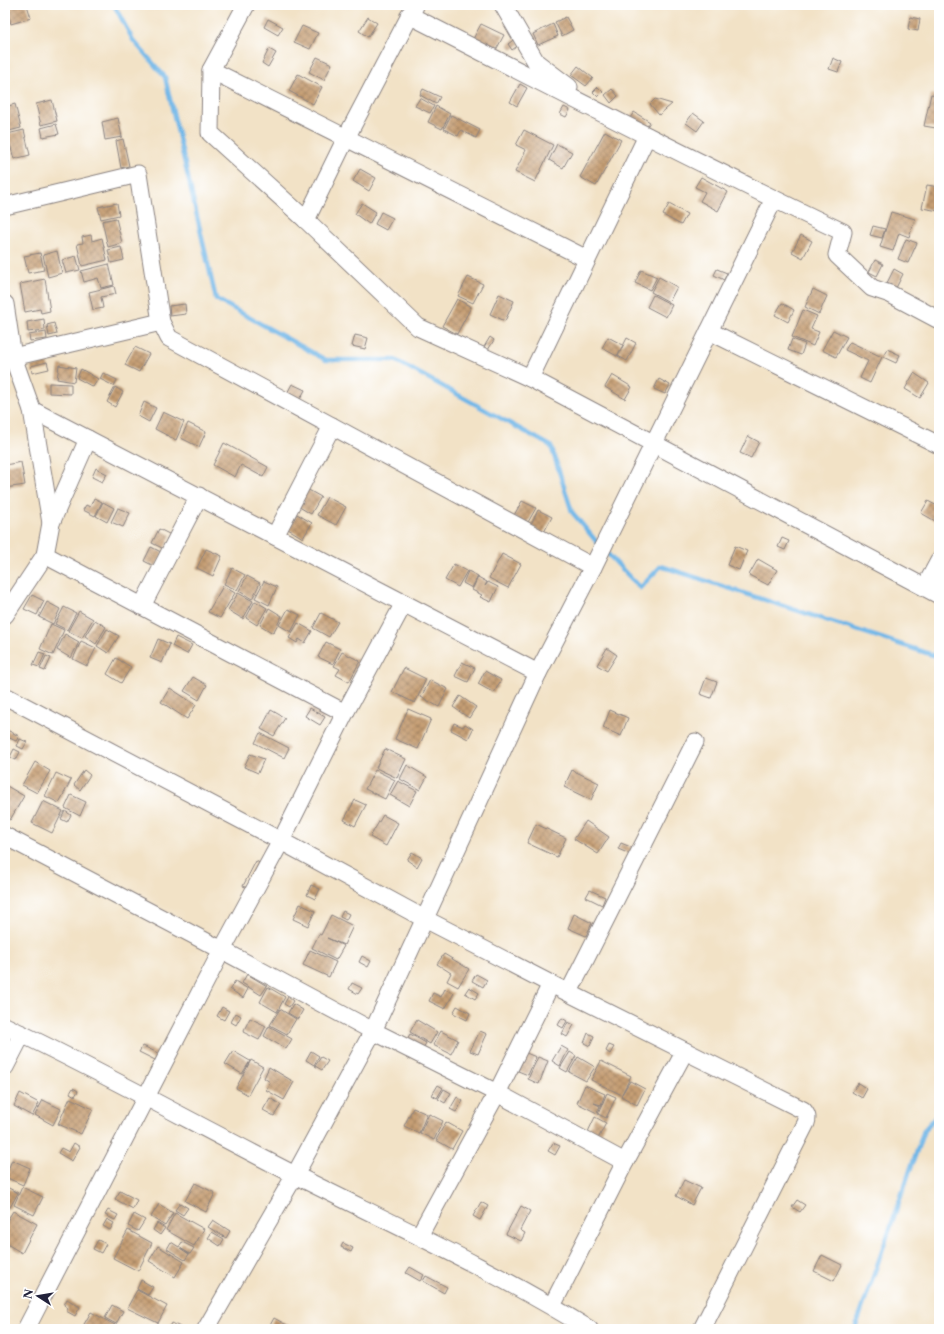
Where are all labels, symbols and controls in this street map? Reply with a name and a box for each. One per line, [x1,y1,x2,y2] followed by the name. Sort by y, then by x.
[18,1276,58,1316] north arrow
[20,1287,36,1300] text: N

